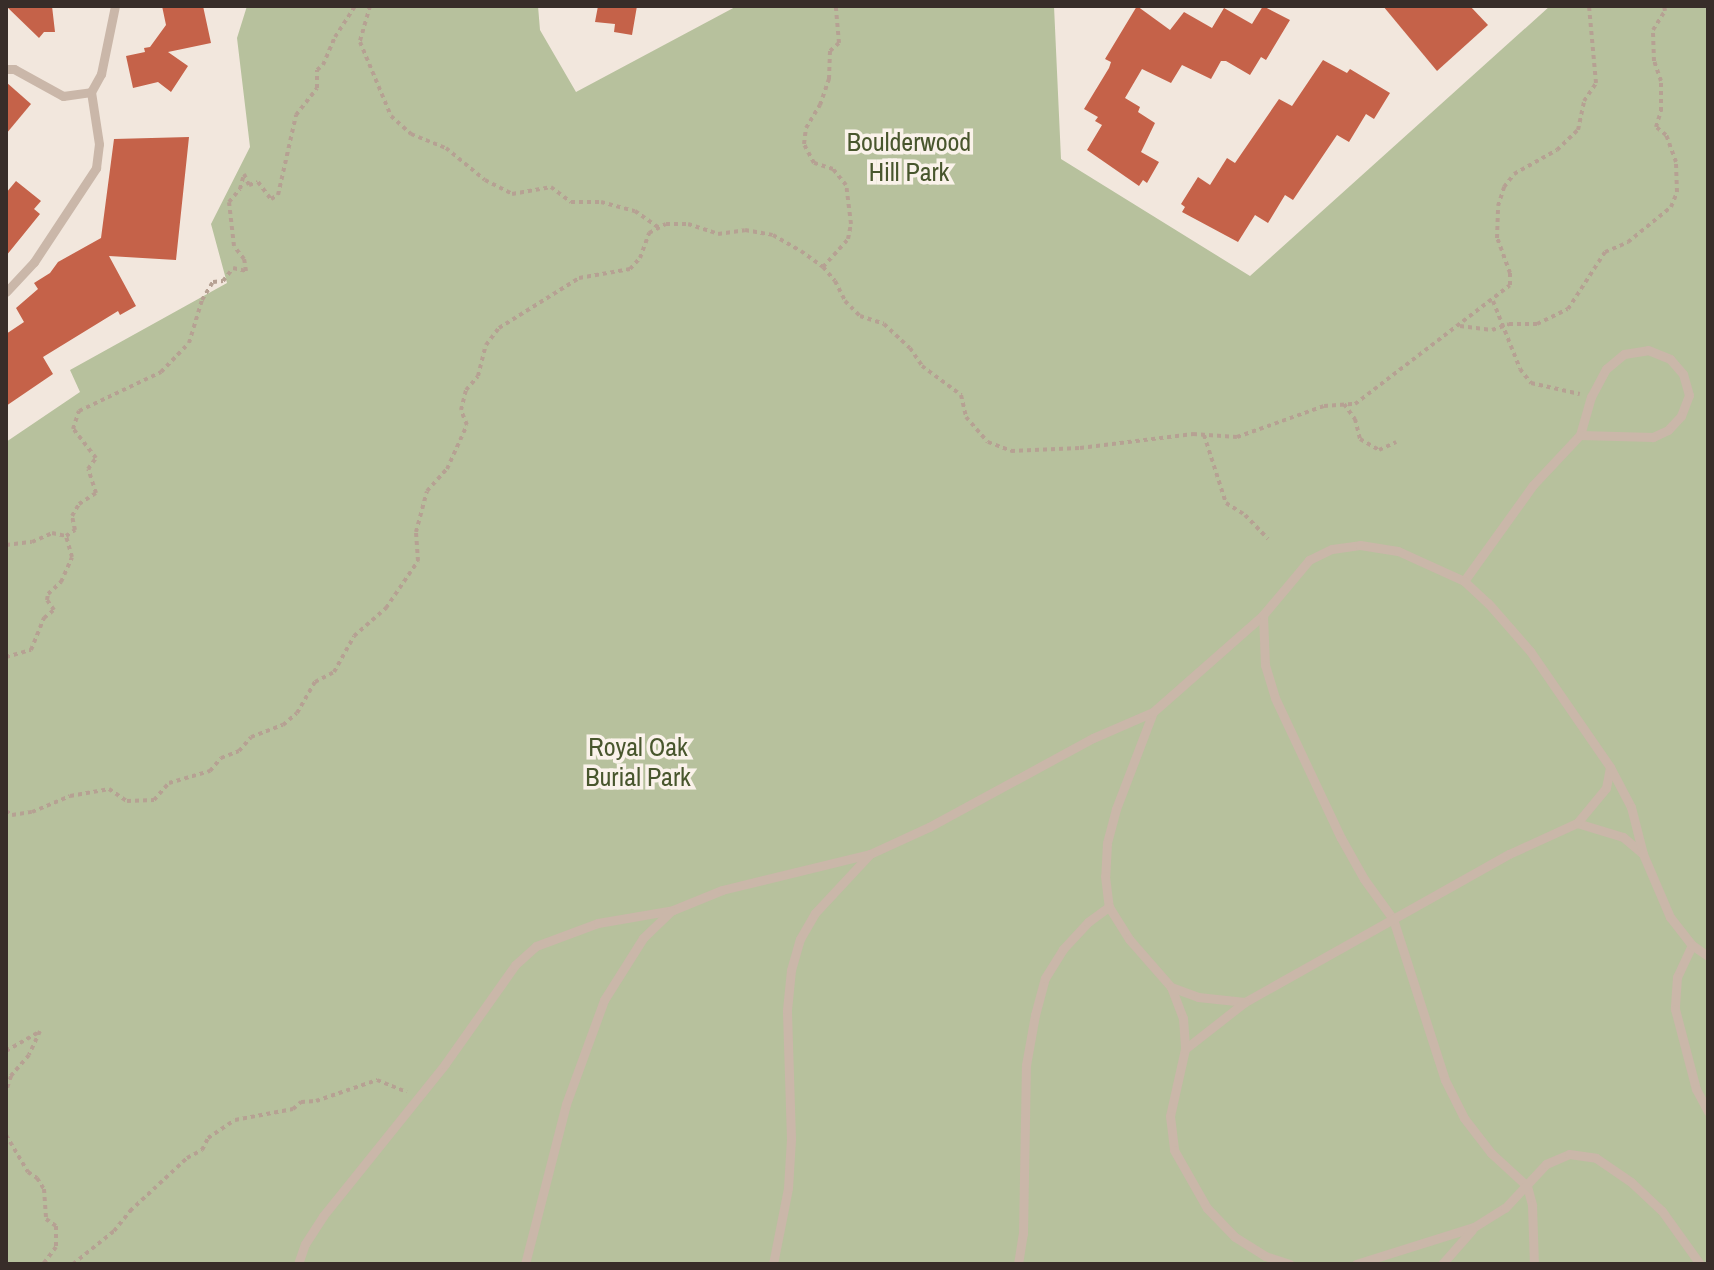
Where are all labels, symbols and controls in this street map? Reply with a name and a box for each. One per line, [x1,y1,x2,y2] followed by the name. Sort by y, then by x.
[847,126,971,188] park label: Boulderwood Hill Park
[585,731,691,792] park label: Royal Oak Burial Park

